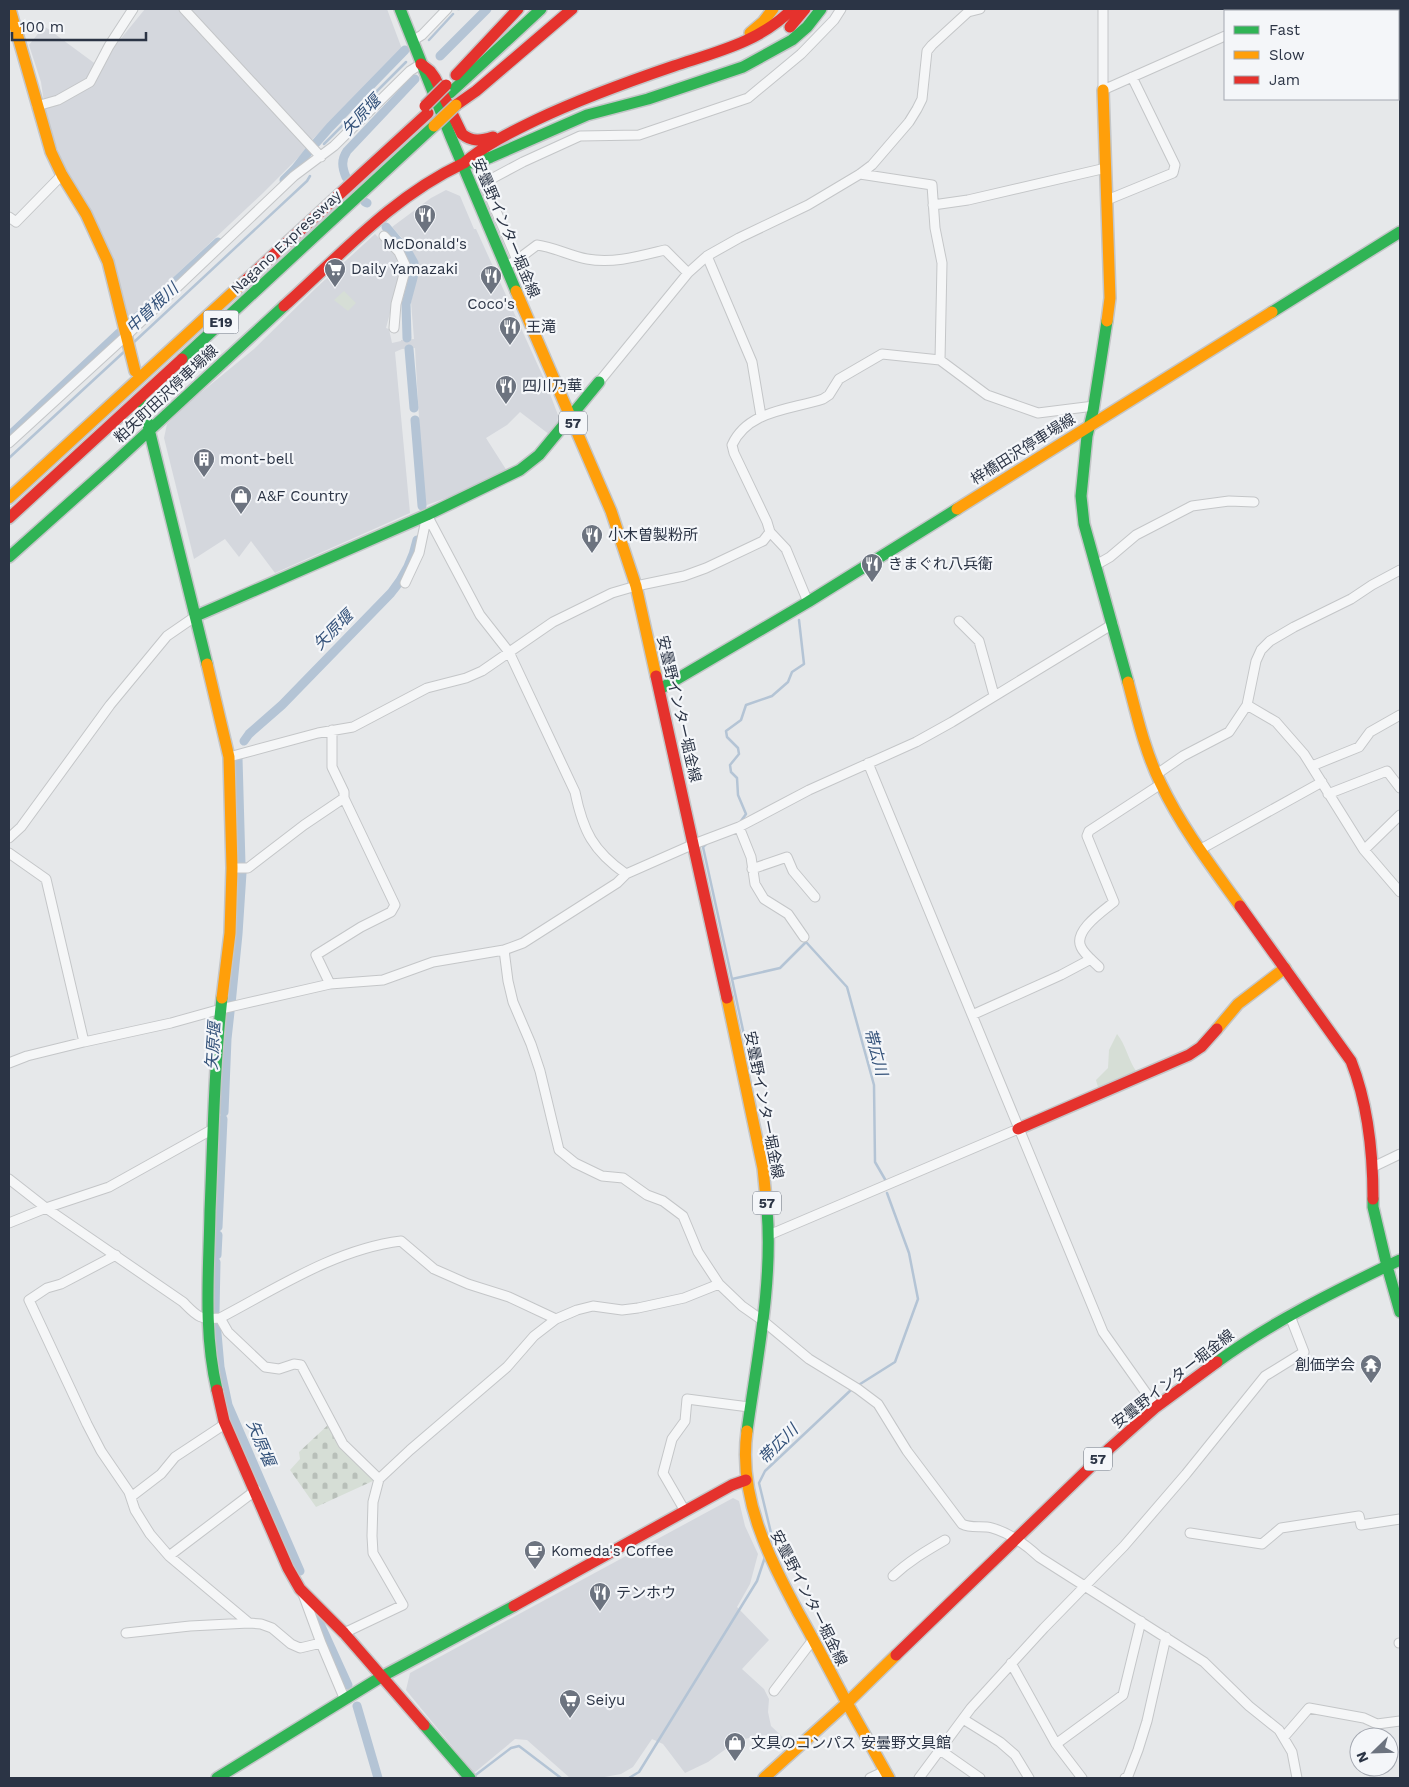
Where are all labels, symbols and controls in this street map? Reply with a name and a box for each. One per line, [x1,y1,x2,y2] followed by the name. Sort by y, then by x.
[12,10,146,42] scale bar
[1224,10,1399,100] legend
[20,18,64,36] text: 100 m
[1269,21,1301,39] text: Fast
[1269,46,1305,64] text: Slow
[1269,71,1300,89] text: Jam
[338,89,386,139] water label: 矢原堰
[468,155,544,301] street label: 安曇野インター堀金線
[227,186,345,298] street label: Nagano Expressway
[413,203,437,234] restaurant icon: McDonald's
[383,235,467,253] place label: McDonald's
[323,257,347,288] supermarket icon: Daily Yamazaki
[351,260,458,278] place label: Daily Yamazaki
[479,264,503,295] restaurant icon: Coco's
[122,278,183,337] water label: 中曽根川
[467,295,515,313] place label: Coco's
[204,311,238,334] road number: E19
[498,315,522,346] restaurant icon: 王滝
[526,318,556,336] place label: 王滝
[110,341,222,447] street label: 粕矢町田沢停車場線
[494,374,518,405] restaurant icon: 四川乃華
[522,377,582,395] place label: 四川乃華
[967,410,1079,488] street label: 梓橋田沢停車場線
[559,412,587,434] road number: 57
[192,447,216,478] building icon: mont-bell
[220,450,294,468] place label: mont-bell
[229,484,253,515] shop icon: A&F Country
[257,487,348,505] place label: A&F Country
[580,523,604,554] restaurant icon: 小木曽製粉所
[608,526,698,544] place label: 小木曽製粉所
[860,552,884,583] restaurant icon: きまぐれ八兵衛
[888,555,993,573] place label: きまぐれ八兵衛
[309,604,359,654] water label: 矢原堰
[653,634,705,784] street label: 安曇野インター堀金線
[202,1018,224,1071] water label: 矢原堰
[861,1026,892,1080] water label: 帯広川
[741,1030,787,1180] street label: 安曇野インター堀金線
[753,1192,781,1214] road number: 57
[1108,1326,1238,1432] street label: 安曇野インター堀金線
[1359,1353,1383,1384] temple icon: 創価学会
[1295,1356,1355,1374] place label: 創価学会
[243,1417,280,1472] water label: 矢原堰
[754,1419,803,1468] water label: 帯広川
[1084,1448,1112,1470] road number: 57
[767,1527,851,1669] street label: 安曇野インター堀金線
[523,1539,547,1570] cafe icon: Komeda's Coffee
[551,1542,674,1560] place label: Komeda's Coffee
[588,1581,612,1612] restaurant icon: テンホウ
[616,1584,676,1602] place label: テンホウ
[558,1688,582,1719] supermarket icon: Seiyu
[586,1691,625,1709] place label: Seiyu
[1349,1727,1399,1777] north arrow
[723,1731,747,1762] shop icon: 文具のコンパス 安曇野文具館
[751,1734,951,1752] place label: 文具のコンパス 安曇野文具館
[1353,1749,1371,1765] text: N

